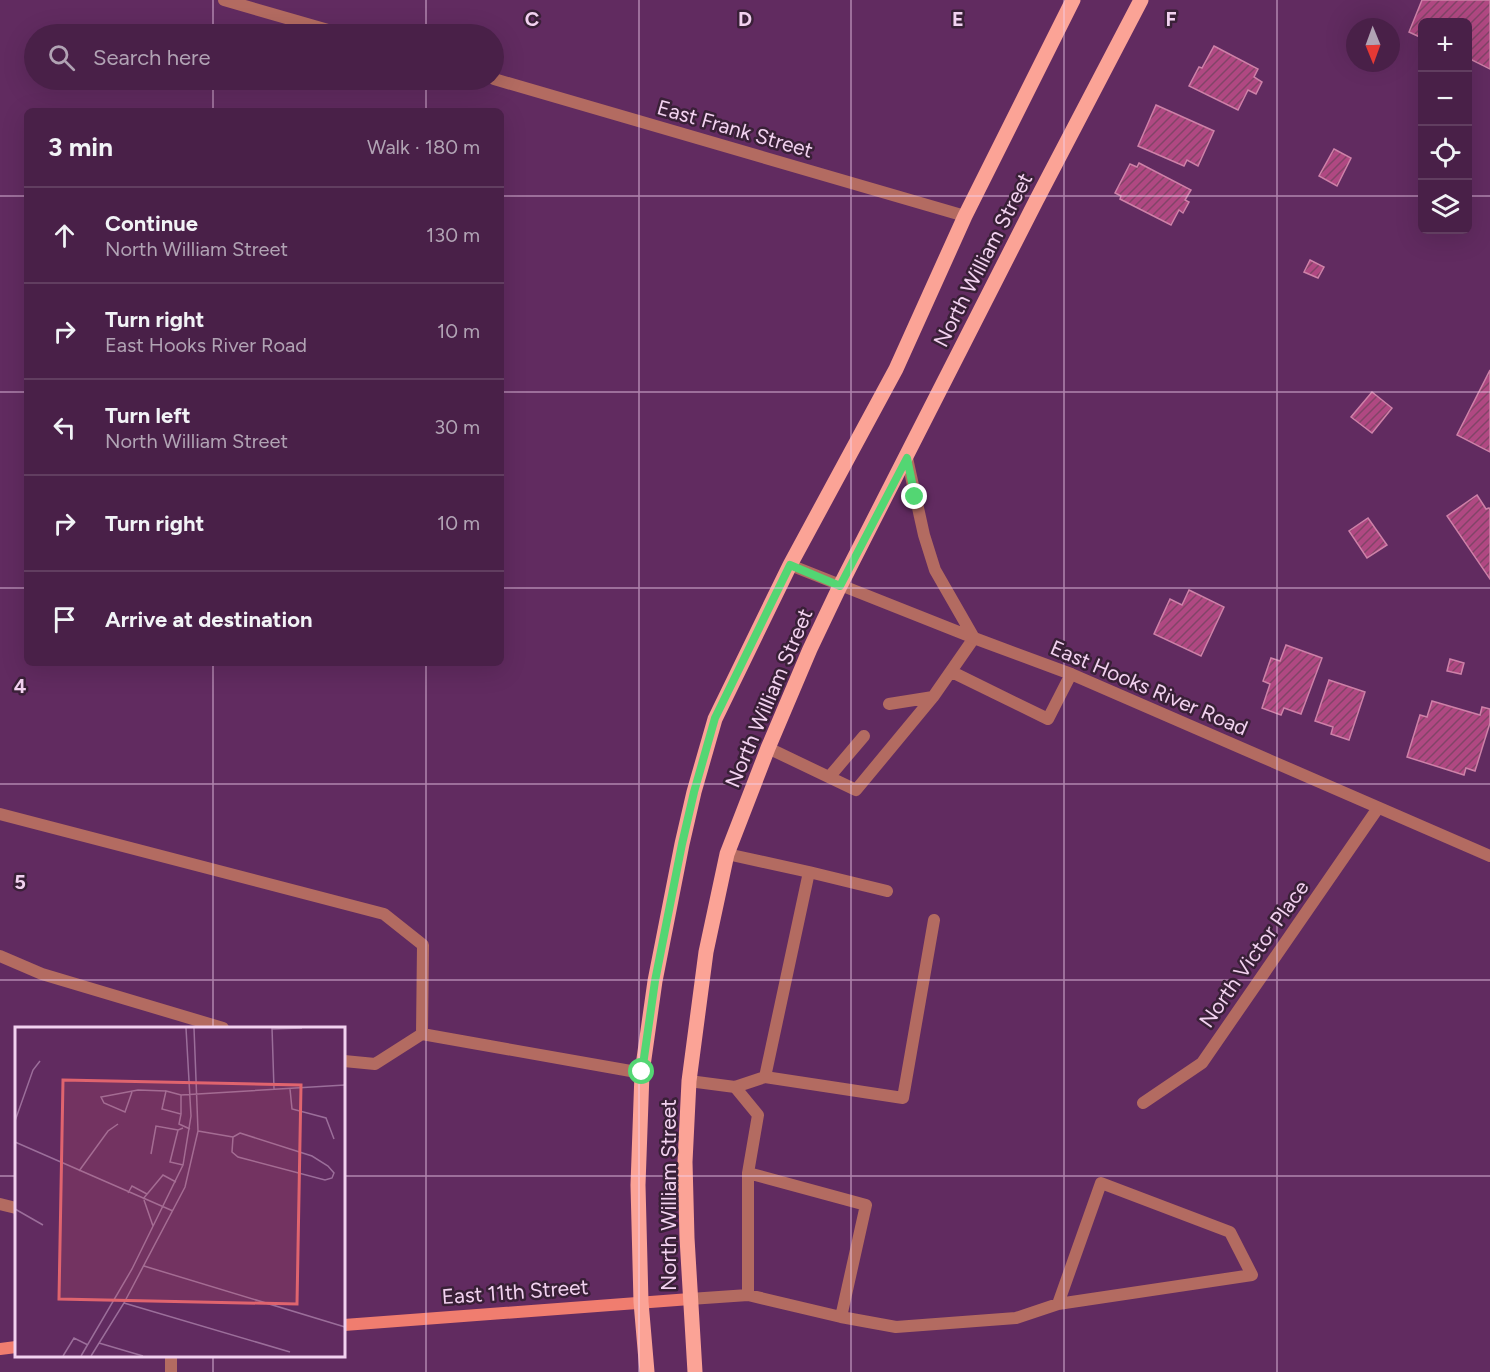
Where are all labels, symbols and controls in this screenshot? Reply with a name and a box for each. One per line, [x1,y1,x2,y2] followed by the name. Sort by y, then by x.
[525,7,539,31] text: C
[738,7,752,31] text: D
[952,7,964,31] text: E
[1165,7,1177,31] text: F
[1346,18,1400,72] north arrow
[1418,18,1472,234] map controls
[1418,18,1472,72] button: +
[24,24,504,90] search box
[45,41,78,74] icon: search
[93,44,211,71] text: Search here
[1418,72,1472,126] button: −
[654,94,816,163] street label: East Frank Street
[1418,126,1472,180] button: locate
[48,131,113,163] text: 3 min
[367,135,480,159] text: Walk · 180 m
[928,168,1037,351] street label: North William Street
[1418,180,1472,234] button: layers
[105,210,198,237] text: Continue
[48,219,81,252] icon: ahead
[426,223,480,247] text: 130 m
[105,237,288,261] text: North William Street
[105,306,204,333] text: Turn right
[48,315,81,348] icon: right
[437,319,480,343] text: 10 m
[105,333,307,357] text: East Hooks River Road
[105,402,191,429] text: Turn left
[48,411,81,444] icon: left
[434,415,480,439] text: 30 m
[105,429,288,453] text: North William Street
[901,483,927,509] route end
[48,507,81,540] icon: right
[105,510,204,537] text: Turn right
[437,511,480,535] text: 10 m
[48,603,81,636] icon: arrive
[720,604,818,791] street label: North William Street
[105,606,313,633] text: Arrive at destination
[1047,635,1252,740] street label: East Hooks River Road
[14,674,27,698] text: 4
[14,870,26,894] text: 5
[1193,875,1314,1032] street label: North Victor Place
[15,1027,345,1357] inset map
[628,1058,654,1084] route start
[656,1099,681,1291] street label: North William Street
[441,1274,589,1309] street label: East 11th Street

